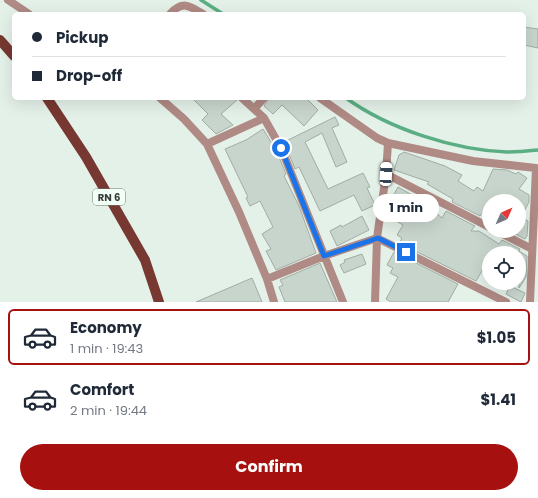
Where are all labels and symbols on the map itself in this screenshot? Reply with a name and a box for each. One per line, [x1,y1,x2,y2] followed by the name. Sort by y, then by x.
[272,139,290,157] route start
[379,162,393,186] car
[93,189,125,205] road number: RN 6
[373,194,439,222] callout: 1 min
[482,194,526,238] north arrow
[397,243,415,261] route end

